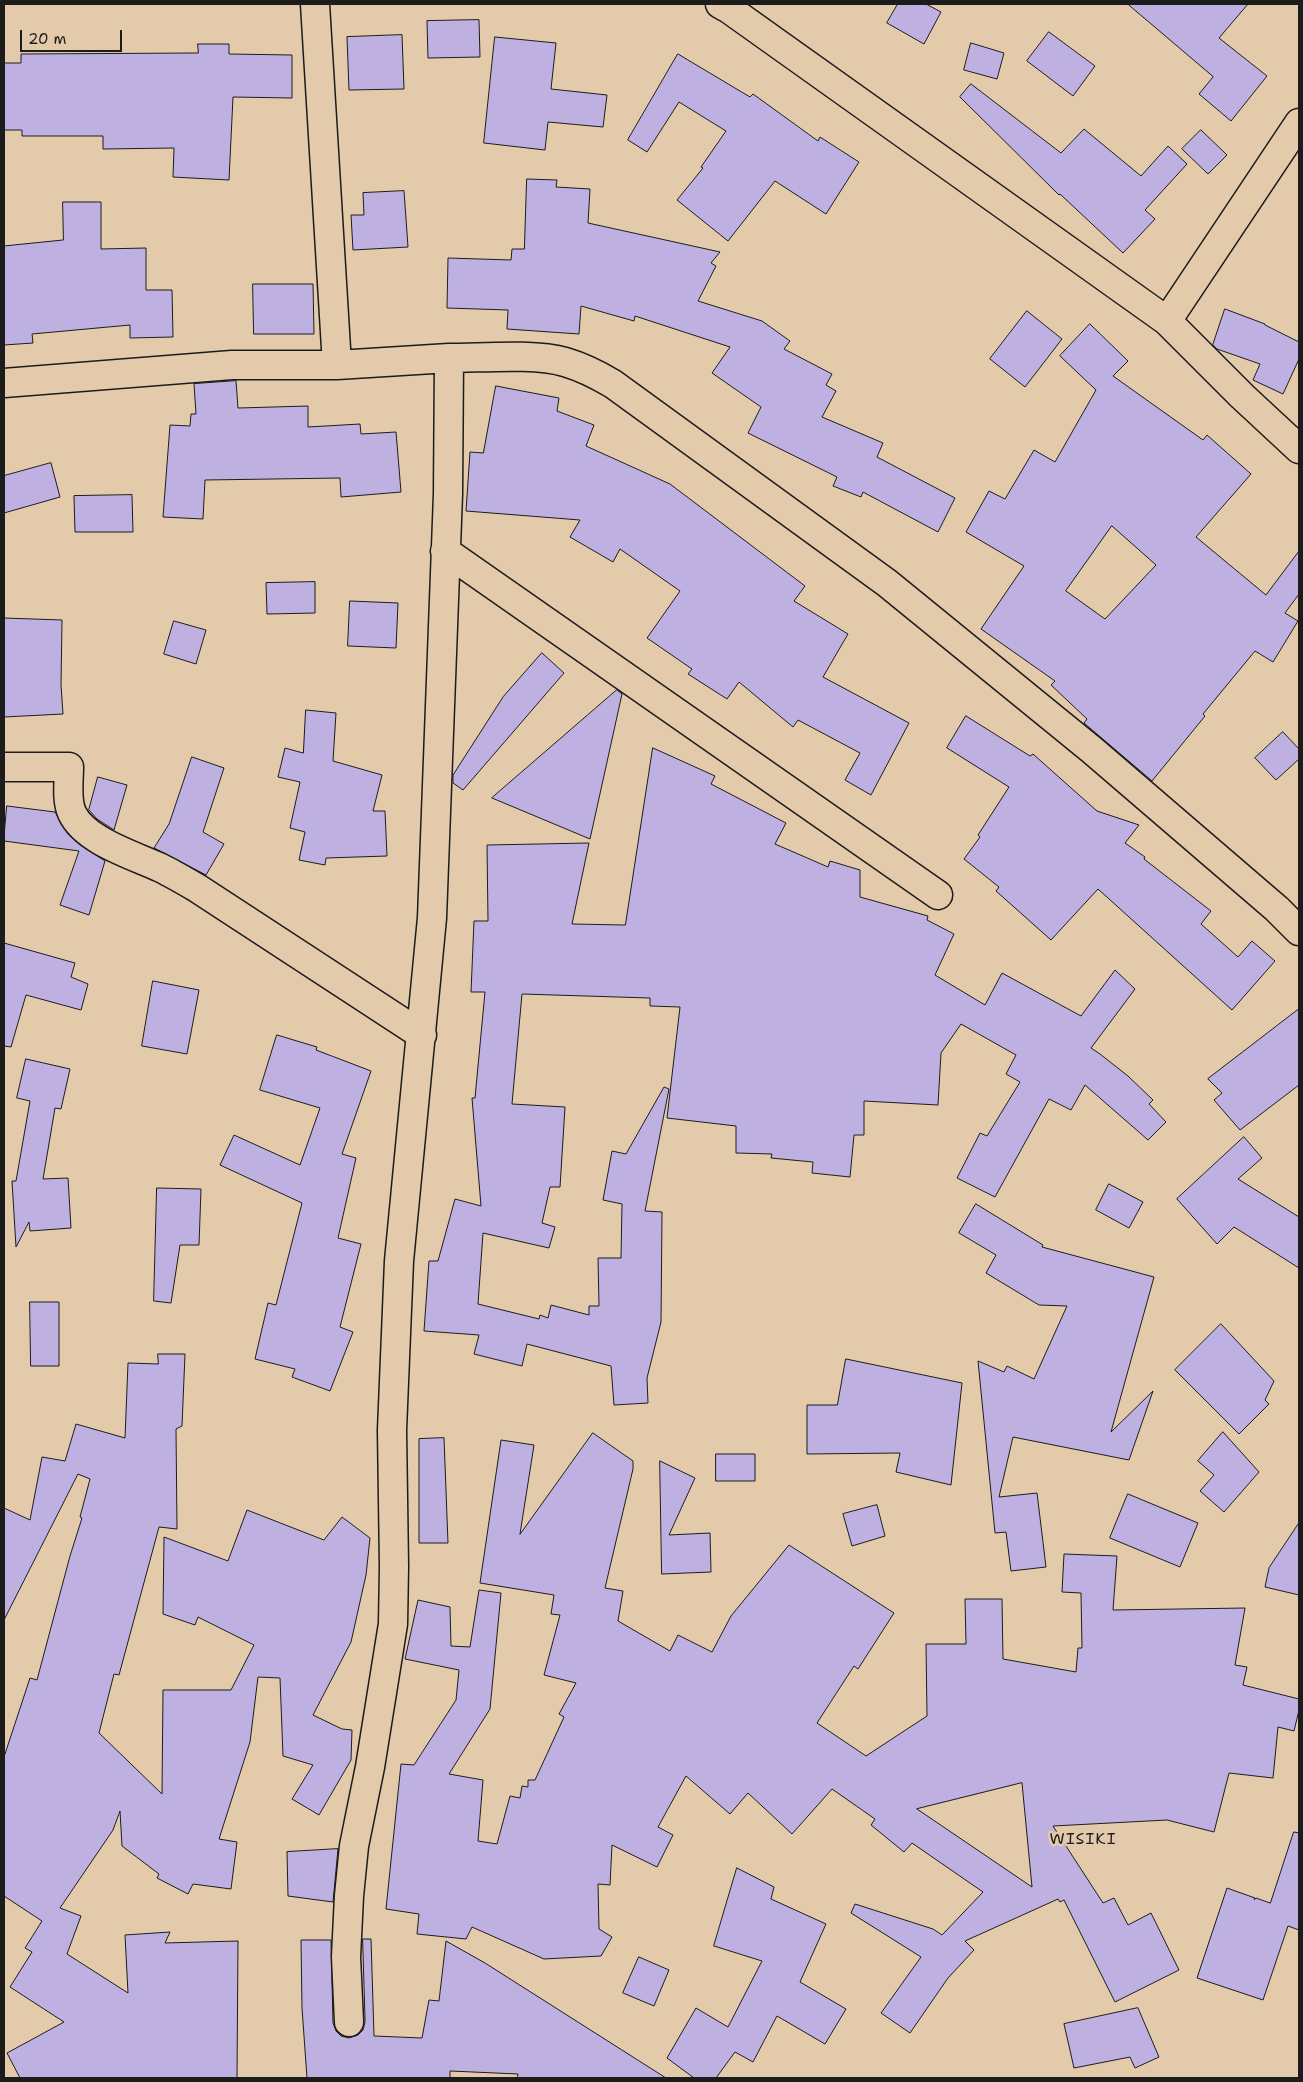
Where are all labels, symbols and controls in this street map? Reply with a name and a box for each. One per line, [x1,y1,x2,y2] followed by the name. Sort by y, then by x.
[22,20,125,52] scale bar
[28,29,67,49] text: 20 m
[1049,1830,1117,1850] district label: WISIKI

